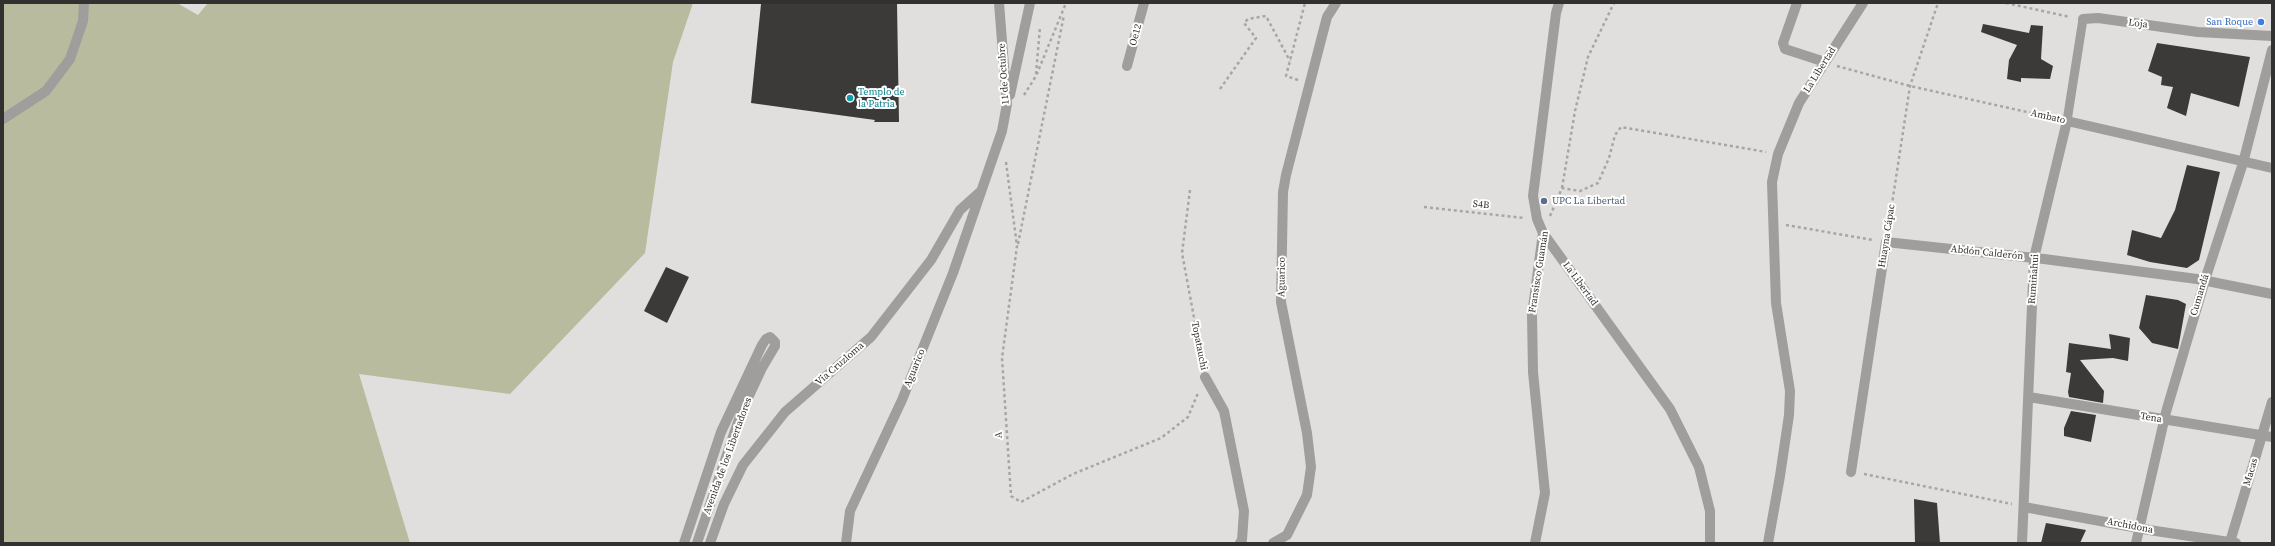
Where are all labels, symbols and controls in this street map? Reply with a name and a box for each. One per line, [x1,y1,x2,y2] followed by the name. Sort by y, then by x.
[2206,16,2253,28] place label: San Roque
[2128,17,2148,31] street label: Loja
[2256,17,2266,27] marker: San Roque
[1127,23,1145,47] street label: Oe12
[996,43,1012,105] street label: 11 de Octubre
[1801,45,1839,95] street label: La Libertad
[858,86,905,110] place label: Templo de la Patria
[845,93,855,103] marker: Templo de la Patria
[2029,107,2067,127] street label: Ambato
[1552,195,1625,207] place label: UPC La Libertad
[1539,196,1549,206] marker: UPC La Libertad
[1472,198,1490,212] street label: S4B
[1876,203,1898,269] street label: Huayna Cápac
[1527,230,1551,314] street label: Fransisco Guamán
[1950,243,2024,263] street label: Abdón Calderón
[2026,254,2042,304] street label: Rumiñahui
[1276,257,1288,297] street label: Aguarico
[1560,260,1600,308] street label: La Libertad
[2188,273,2212,317] street label: Cumandá
[1188,321,1210,371] street label: Topatauchi
[813,340,867,388] street label: Via Cruzloma
[902,347,928,389] street label: Aguarico
[701,396,755,516] street label: Avenida de los Libertadores
[2139,410,2163,426] street label: Tena
[993,431,1005,439] street label: A
[2241,457,2261,487] street label: Macas
[2106,516,2154,536] street label: Archidona

